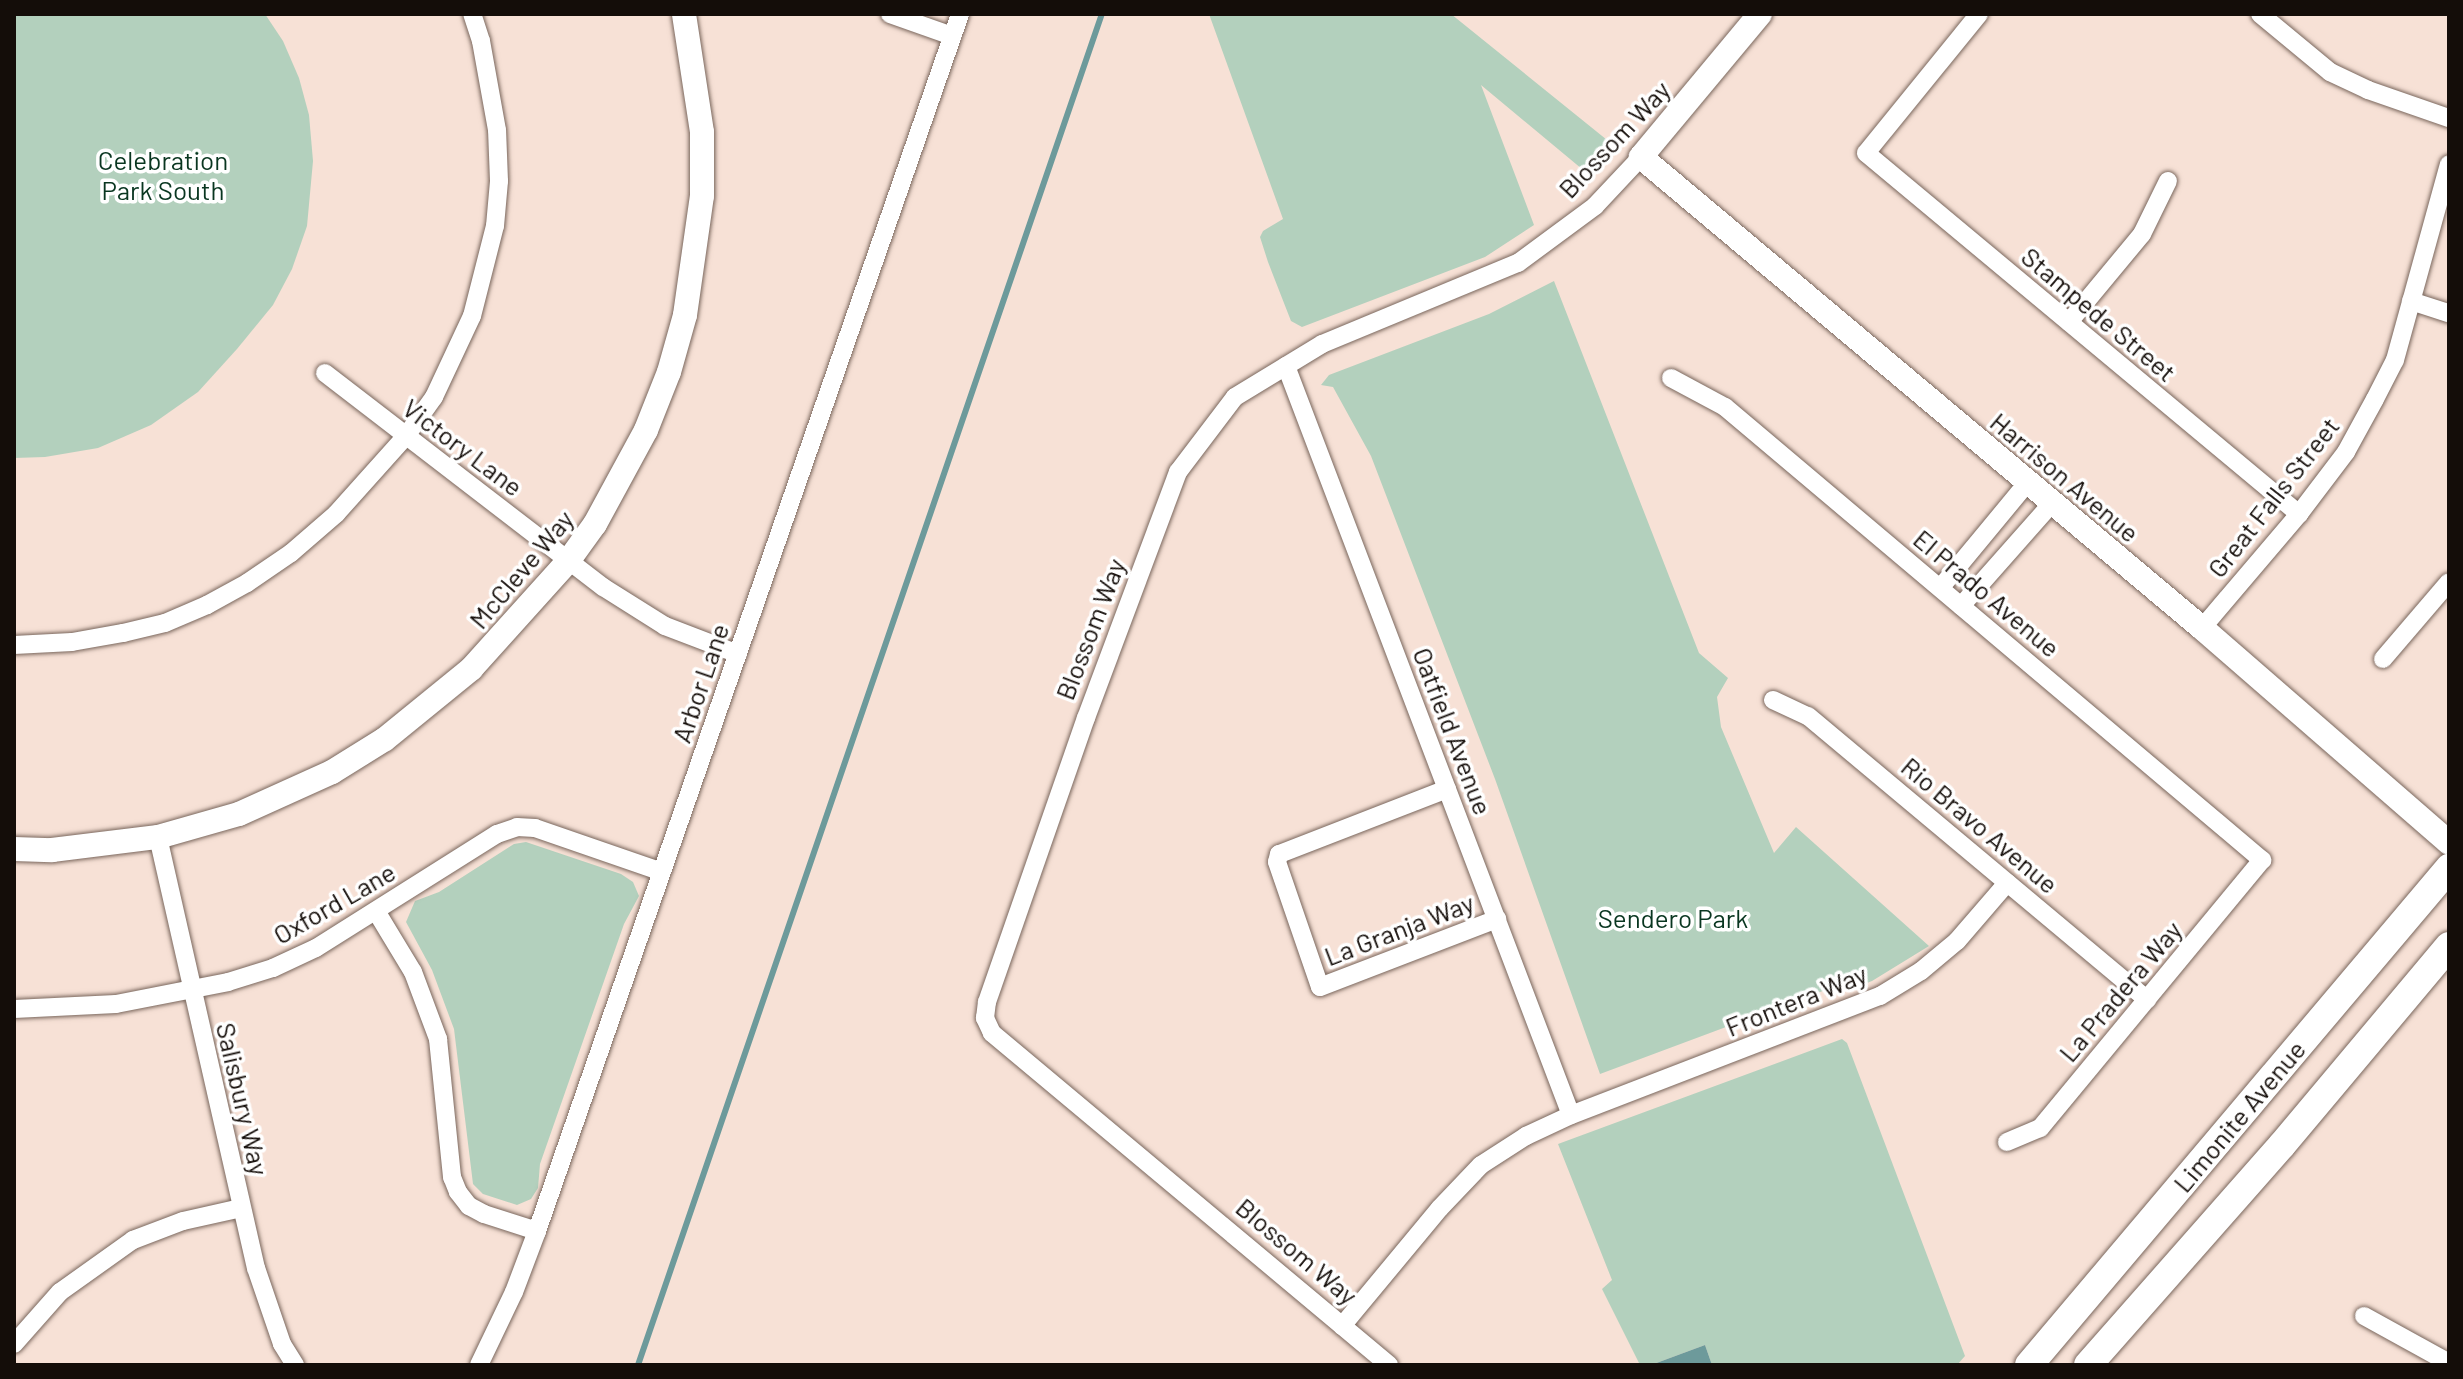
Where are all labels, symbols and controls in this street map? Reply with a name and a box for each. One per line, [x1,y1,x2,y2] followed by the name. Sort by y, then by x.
[1552,74,1676,204] street label: Blossom Way
[98,144,228,206] park label: Celebration Park South
[2016,240,2182,388] street label: Stampede Street
[397,392,529,502] street label: Victory Lane
[1984,406,2146,548] street label: Harrison Avenue
[2201,411,2345,583] street label: Great Falls Street
[462,503,580,635] street label: McCleve Way
[1908,523,2066,663] street label: El Prado Avenue
[1049,554,1131,704] street label: Blossom Way
[665,619,735,747] street label: Arbor Lane
[1407,643,1499,819] street label: Oatfield Avenue
[1895,750,2065,900] street label: Rio Bravo Avenue
[268,856,400,950] street label: Oxford Lane
[1320,886,1478,972] street label: La Granja Way
[1598,902,1748,934] park label: Sendero Park
[2052,914,2188,1068] street label: La Pradera Way
[1721,958,1871,1042] street label: Frontera Way
[210,1020,276,1178] street label: Salisbury Way
[2167,1034,2311,1198] street label: Limonite Avenue
[1230,1191,1364,1311] street label: Blossom Way

